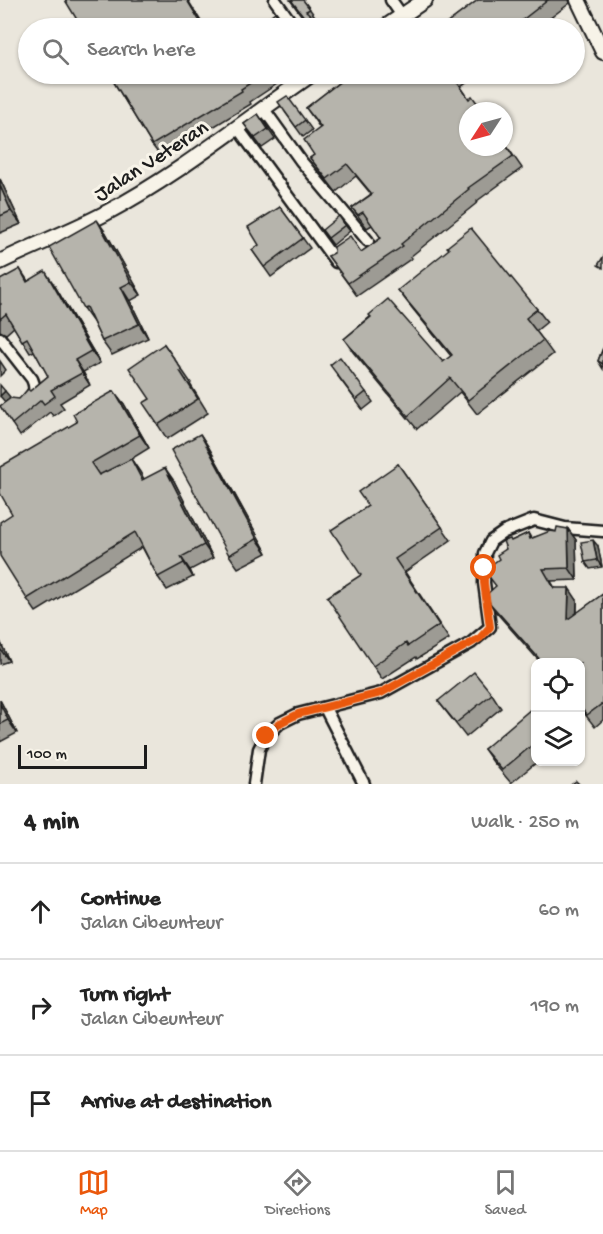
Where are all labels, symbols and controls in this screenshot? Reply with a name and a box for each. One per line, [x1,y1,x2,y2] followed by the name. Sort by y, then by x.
[18,18,585,84] search box
[39,35,72,68] icon: search
[87,38,195,64] text: Search here
[459,102,513,156] north arrow
[90,115,215,209] street label: Jalan Veteran
[470,554,496,580] route start
[531,658,585,766] map controls
[531,658,585,712] button: locate
[531,712,585,766] button: layers
[252,722,278,748] route end
[18,742,147,770] scale bar
[27,746,67,765] text: 100 m
[24,808,79,839] text: 4 min
[471,812,579,835] text: Walk · 250 m
[81,887,161,913] text: Continue
[24,895,57,928] icon: ahead
[539,900,579,923] text: 60 m
[81,913,222,936] text: Jalan Cibeunteur
[81,983,169,1009] text: Turn right
[24,991,57,1024] icon: right
[531,996,579,1019] text: 190 m
[81,1009,222,1032] text: Jalan Cibeunteur
[24,1087,57,1120] icon: arrive
[81,1090,271,1116] text: Arrive at destination
[77,1166,110,1221] tab: Map
[265,1166,330,1221] tab: Directions
[485,1166,526,1221] tab: Saved

